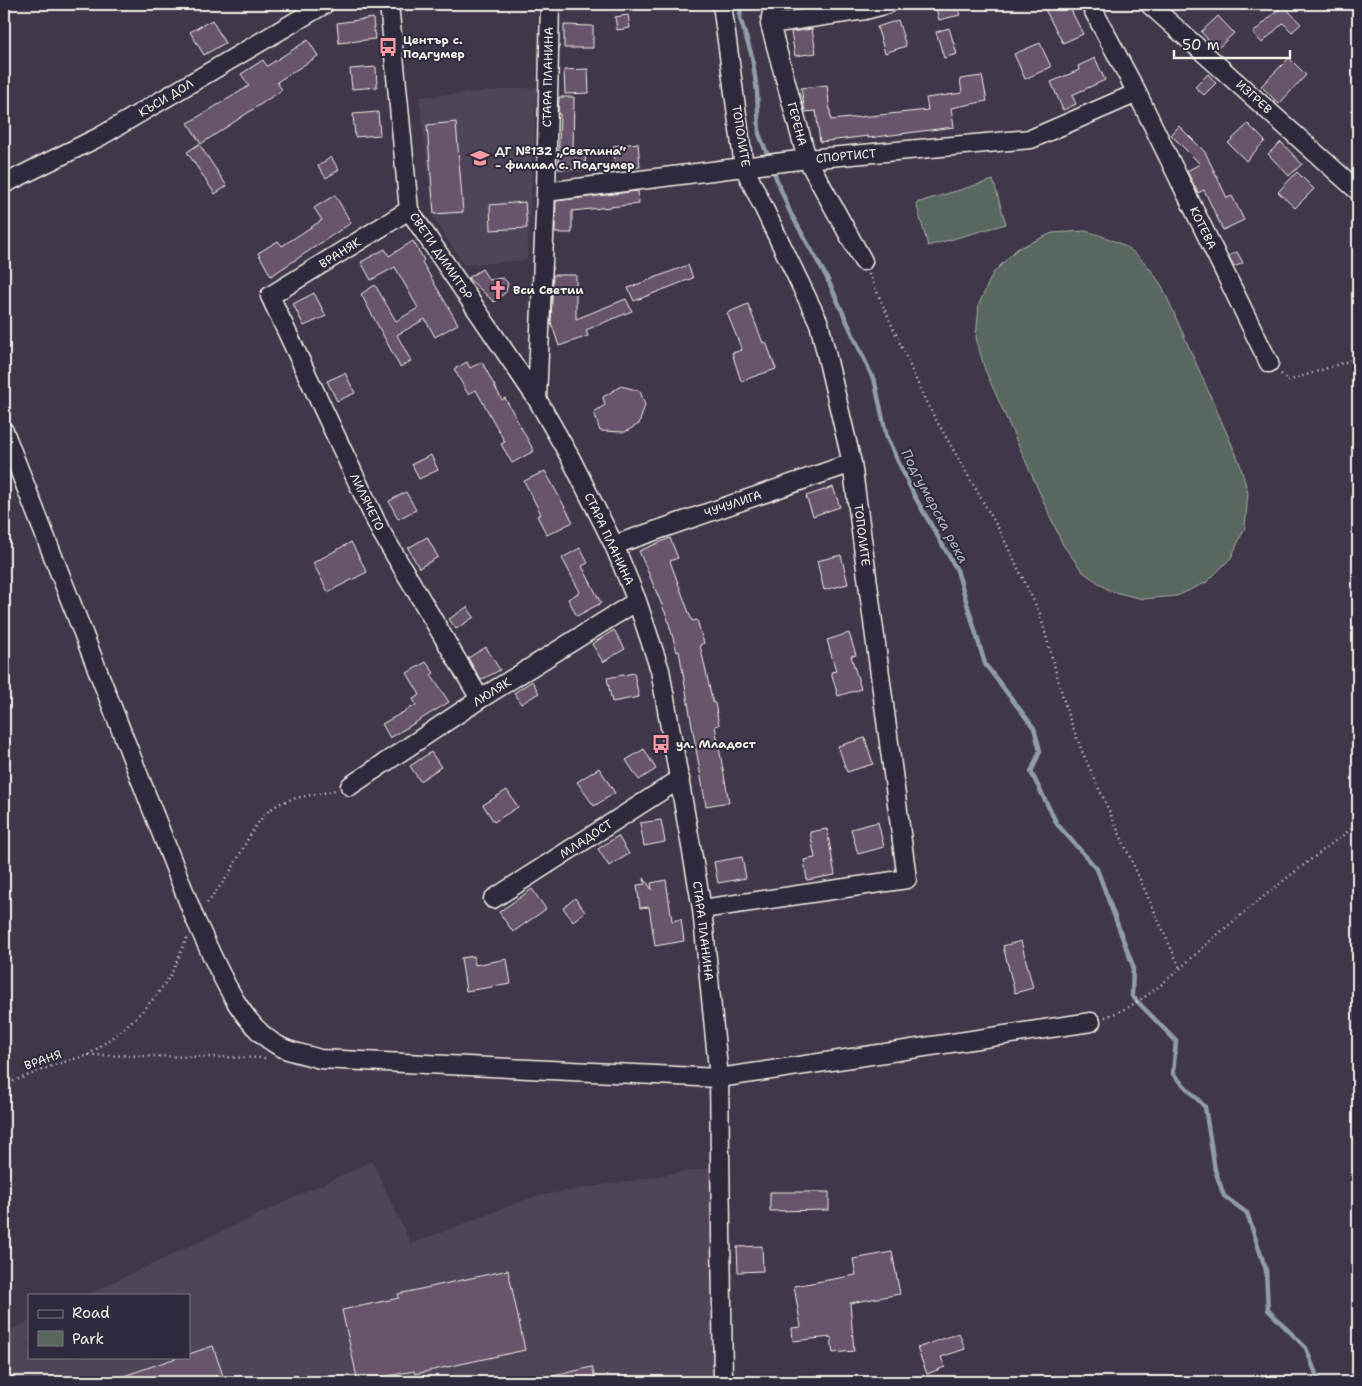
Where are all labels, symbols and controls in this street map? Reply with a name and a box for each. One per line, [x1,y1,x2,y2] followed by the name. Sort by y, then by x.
[539,26,557,127] street label: СТАРА ПЛАНИНА
[1174,28,1291,60] scale bar
[403,32,465,62] place label: Център с. Подгумер
[1182,35,1220,55] text: 50 m
[377,36,399,58] bus stop icon: Център с. Подгумер
[136,75,196,121] street label: КЪСИ ДОЛ
[1233,77,1275,117] street label: ИЗГРЕВ
[783,100,811,148] street label: ГЕРЕНА
[728,104,754,168] street label: ТОПОЛИТЕ
[495,143,635,173] place label: ДГ №132 „Светлина“ - филиал с. Подгумер
[815,145,877,167] street label: СПОРТИСТ
[469,147,491,169] school or university icon: ДГ №132 „Светлина“ - филиал с. Подгумер
[1186,204,1220,252] street label: КОТЕВА
[406,209,476,303] street label: СВЕТИ ДИМИТЪР
[316,234,364,272] street label: ВРАНЯК
[487,279,509,301] church icon: Вси Светии
[513,282,584,298] place label: Вси Светии
[897,446,973,566] water label: Подгумерска река
[346,471,388,533] street label: ЛИЛЯЧЕТО
[702,487,764,521] street label: ЧУЧУЛИГА
[581,490,638,588] street label: СТАРА ПЛАНИНА
[850,503,874,567] street label: ТОПОЛИТЕ
[470,674,514,710] street label: ЛЮЛЯК
[650,733,672,755] bus stop icon: ул. Младост
[676,736,757,752] place label: ул. Младост
[556,816,616,862] street label: МЛАДОСТ
[689,880,717,982] street label: СТАРА ПЛАНИНА
[22,1046,64,1074] street label: ВРАНЯ
[28,1294,190,1358] legend
[72,1303,110,1323] text: Road
[72,1329,104,1349] text: Park

